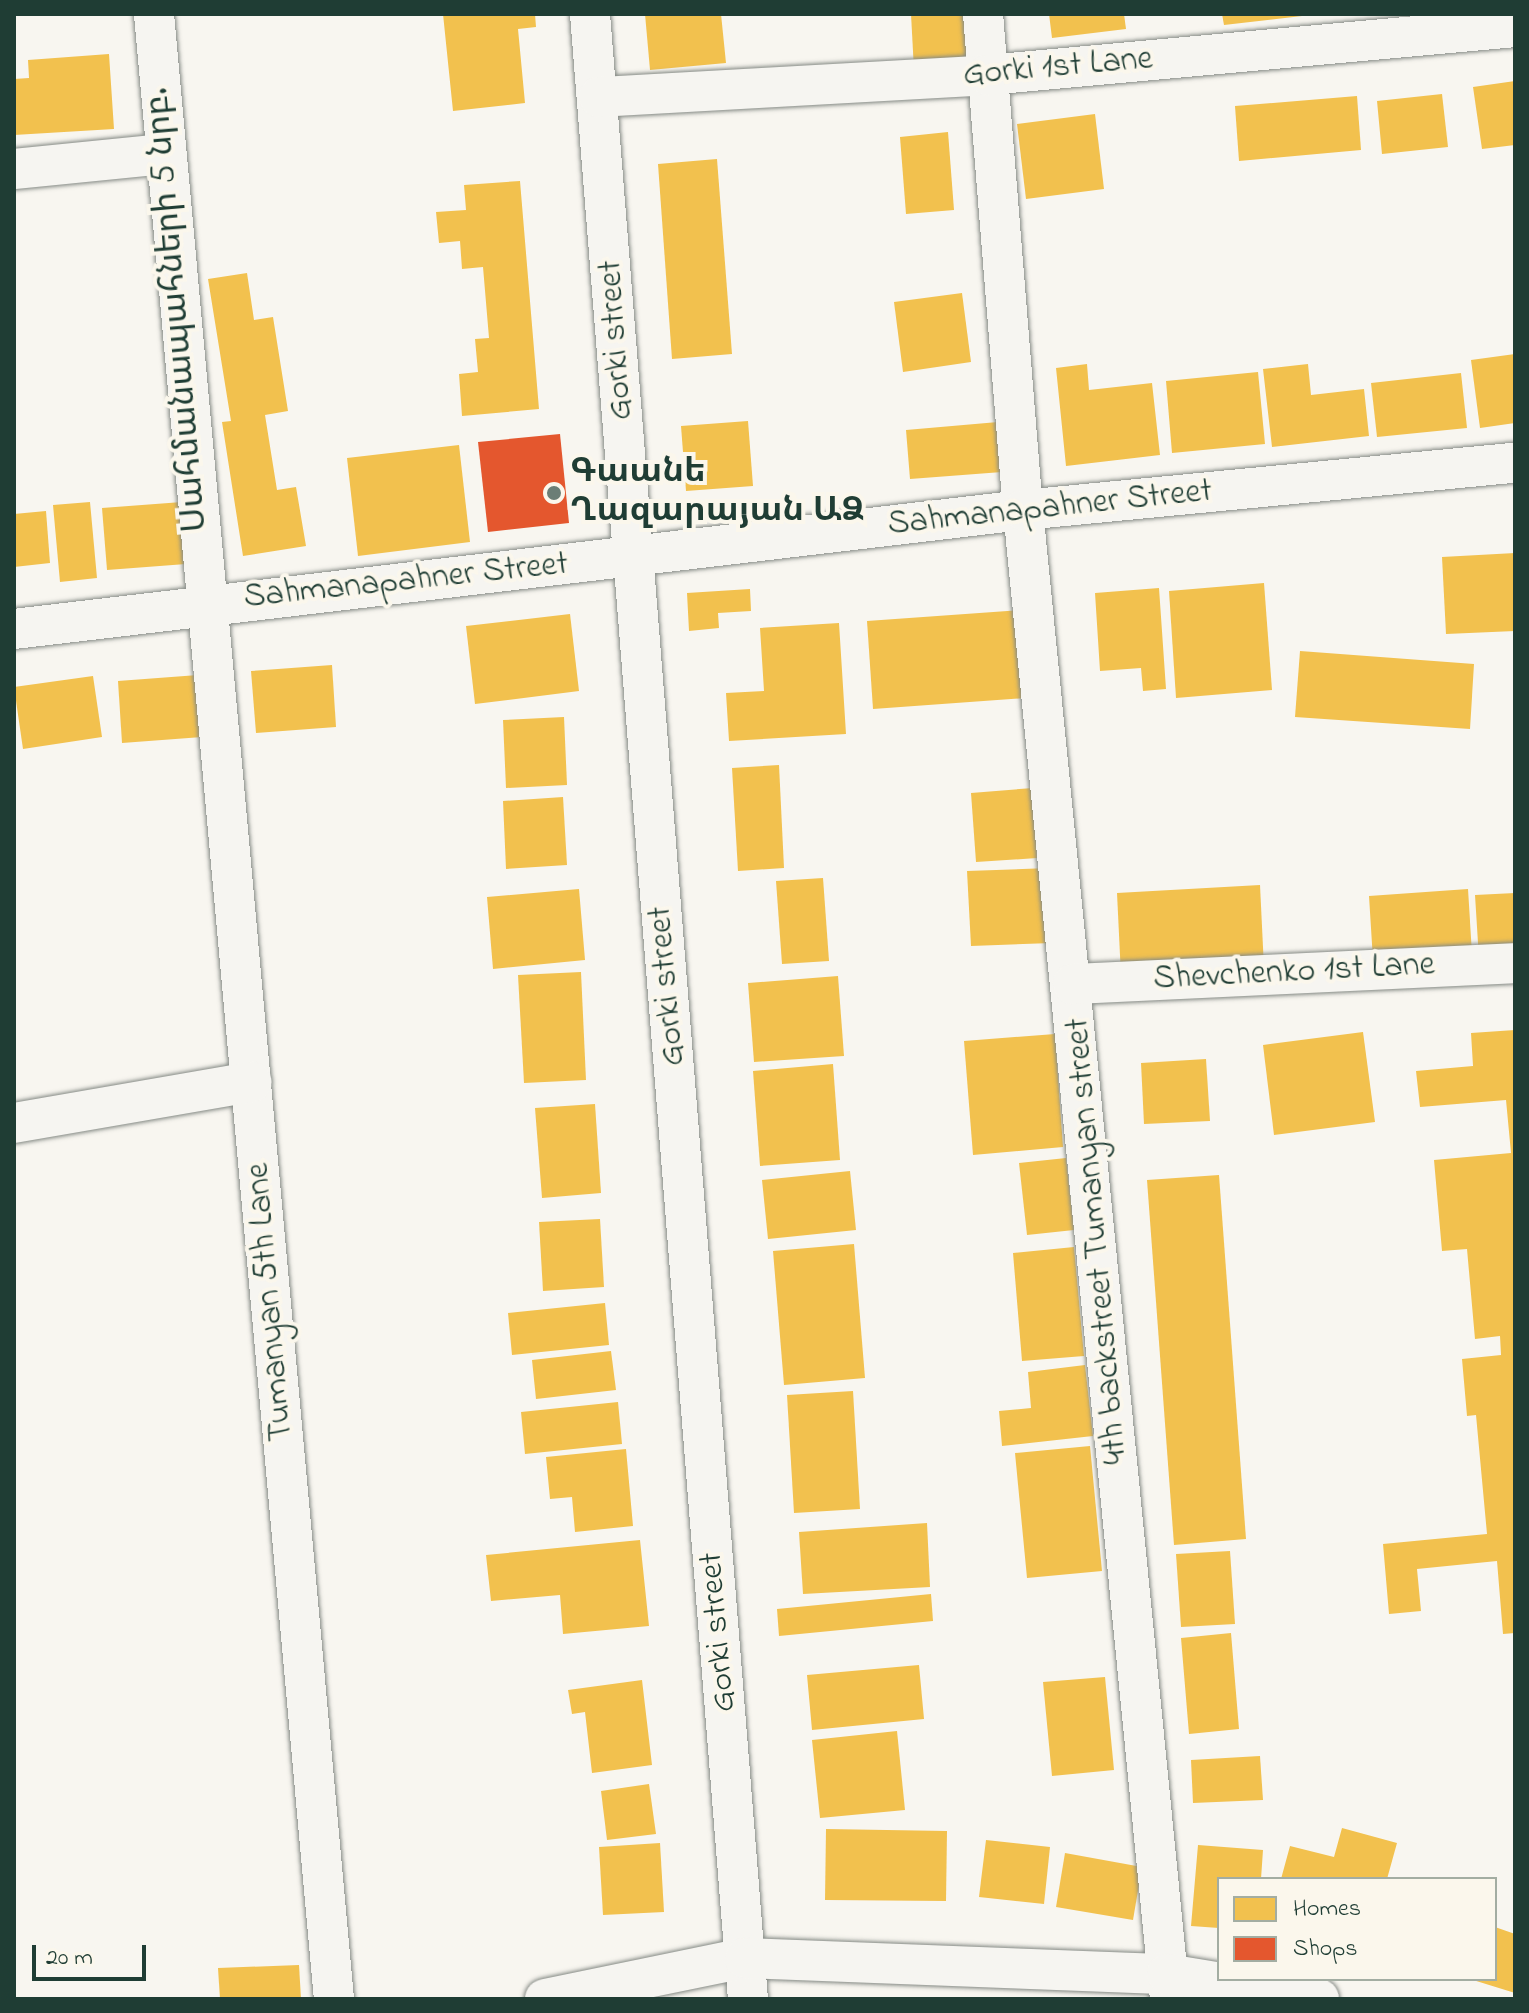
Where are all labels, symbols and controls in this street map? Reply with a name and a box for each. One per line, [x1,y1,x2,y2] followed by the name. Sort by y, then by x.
[962,39,1154,97] street label: Gorki 1st Lane
[138,86,218,534] street label: Սահմանապահների 5 նրբ.
[591,259,643,421] street label: Gorki street
[570,453,864,532] place label: Գաանե Ղազարայան ԱՁ
[886,472,1214,546] street label: Sahmanapahner Street
[545,484,563,502] marker: Գաանե Ղազարայան ԱՁ
[242,545,570,619] street label: Sahmanapahner Street
[641,904,695,1068] street label: Gorki street
[1152,945,1436,1001] street label: Shevchenko 1st Lane
[1058,1016,1138,1466] street label: 4th backstreet Tumanyan street
[239,1161,303,1443] street label: Tumanyan 5th Lane
[692,1550,746,1714] street label: Gorki street
[1217,1877,1497,1981] legend
[1293,1892,1361,1927] text: Homes
[36,1929,150,1979] scale bar
[1293,1932,1358,1967] text: Shops
[46,1941,93,1976] text: 20 m

